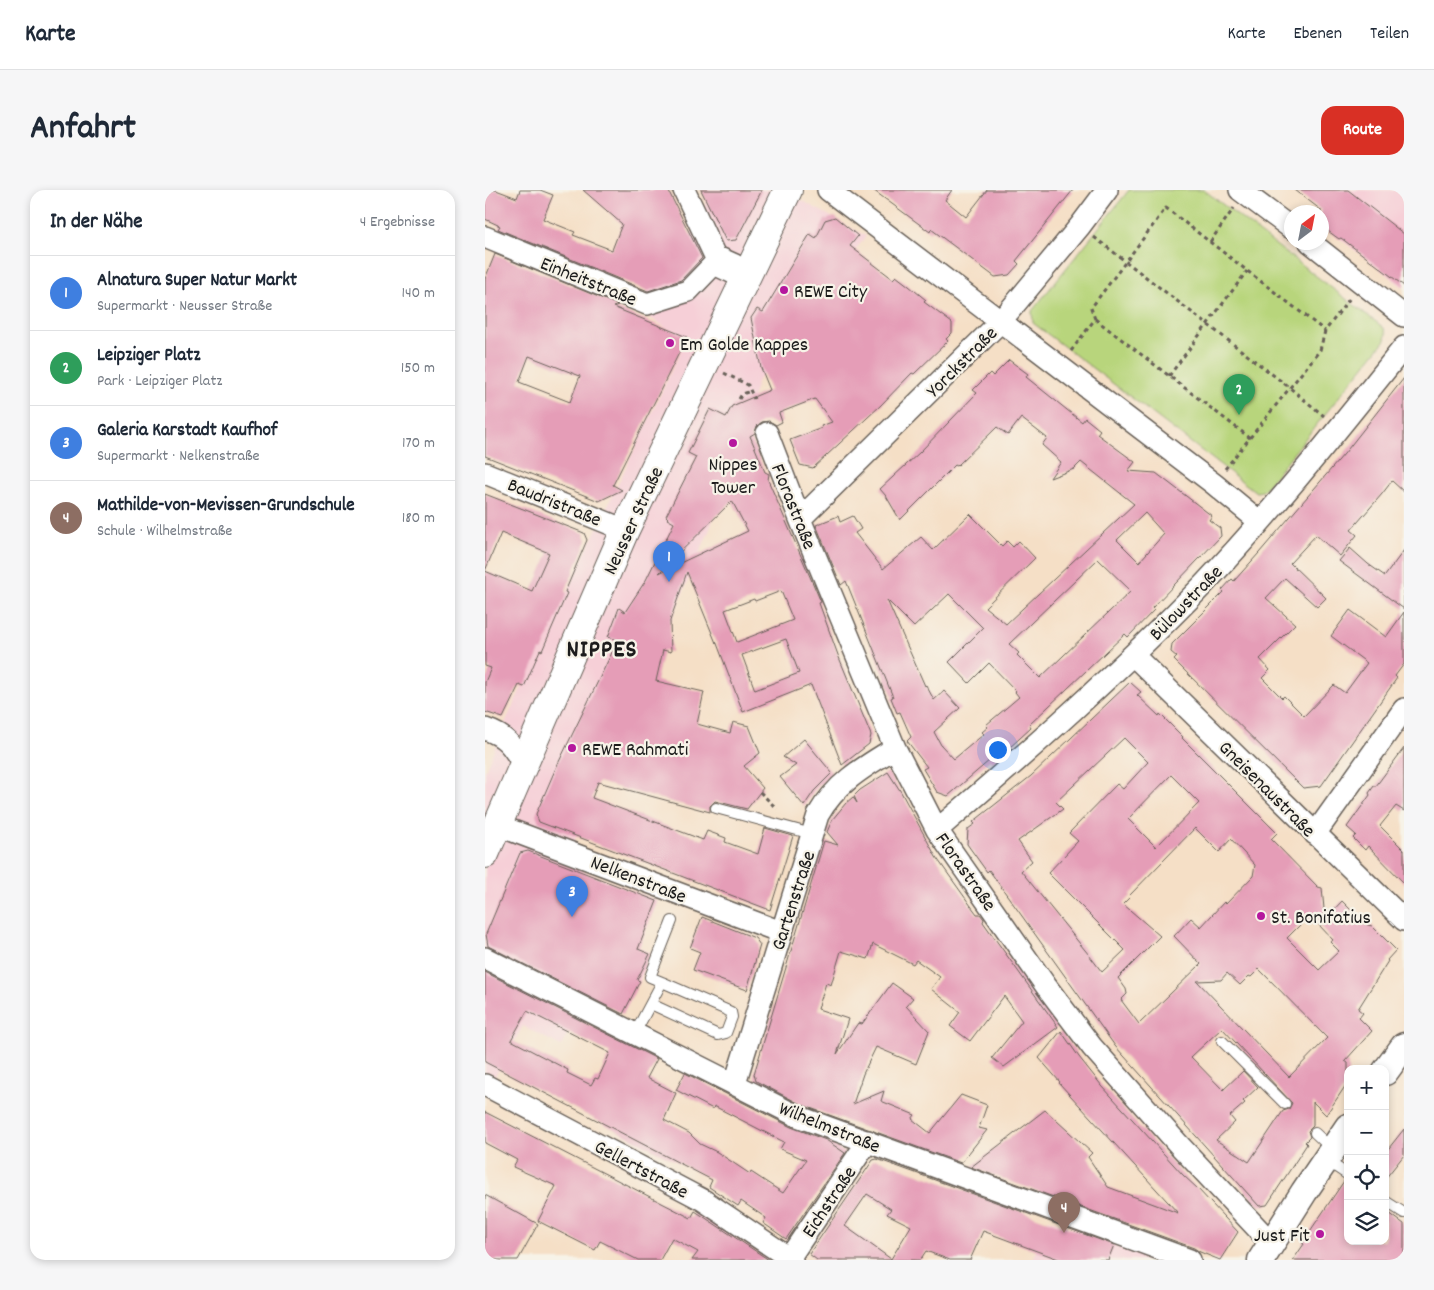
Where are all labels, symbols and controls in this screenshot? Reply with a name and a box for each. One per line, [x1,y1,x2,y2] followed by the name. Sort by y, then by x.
[25,18,76,52] text: Karte
[1228,22,1266,47] text: Karte
[1294,22,1342,47] text: Ebenen
[1370,22,1409,47] text: Teilen
[30,105,136,155] text: Anfahrt
[1321,106,1404,155] button: Route
[1284,205,1329,250] north arrow
[50,208,142,238] text: In der Nähe
[360,211,435,234] text: 4 Ergebnisse
[535,251,641,315] street label: Einheitstraße
[97,268,297,295] text: Alnatura Super Natur Markt
[794,279,868,307] place label: REWE City
[64,282,68,305] text: 1
[401,282,435,305] text: 140 m
[778,284,790,296] marker: REWE City
[97,295,272,318] text: Supermarkt · Neusser Straße
[921,321,1005,405] street label: Yorckstraße
[680,332,808,360] place label: Em Golde Kappes
[664,337,676,349] marker: Em Golde Kappes
[97,343,200,370] text: Leipziger Platz
[63,357,70,380] text: 2
[401,357,435,380] text: 150 m
[97,370,222,393] text: Park · Leipziger Platz
[1223,374,1255,415] pin: 2
[97,418,278,445] text: Galeria Karstadt Kaufhof
[62,432,70,455] text: 3
[402,432,435,455] text: 170 m
[727,437,739,449] marker: Nippes Tower
[97,445,260,468] text: Supermarkt · Nelkenstraße
[708,452,758,503] place label: Nippes Tower
[762,460,822,554] street label: Florastraße
[597,462,672,580] street label: Neusser Straße
[503,472,605,535] street label: Baudristraße
[97,493,355,520] text: Mathilde-von-Mevissen-Grundschule
[63,507,69,530] text: 4
[402,507,435,530] text: 180 m
[97,520,232,543] text: Schule · Wilhelmstraße
[653,541,685,582] pin: 1
[1144,560,1231,648] street label: Bülowstraße
[566,633,638,669] district label: NIPPES
[1211,735,1321,845] street label: Gneisenaustraße
[582,737,689,765] place label: REWE Rahmati
[985,737,1011,763] your location
[566,742,578,754] marker: REWE Rahmati
[927,828,1002,918] street label: Florastraße
[766,847,824,954] street label: Gartenstraße
[586,850,690,912] street label: Nelkenstraße
[556,876,588,917] pin: 3
[1271,905,1371,933] place label: St. Bonifatius
[1255,910,1267,922] marker: St. Bonifatius
[1344,1065,1389,1245] map controls
[1344,1065,1389,1110] button: +
[774,1096,884,1162] street label: Wilhelmstraße
[1344,1110,1389,1155] button: −
[589,1134,693,1207] street label: Gellertstraße
[1344,1155,1389,1200] button: locate
[796,1161,865,1244] street label: Eichstraße
[1048,1192,1080,1233] pin: 4
[1344,1200,1389,1245] button: layers
[1254,1223,1310,1251] place label: Just Fit
[1314,1228,1326,1240] marker: Just Fit

